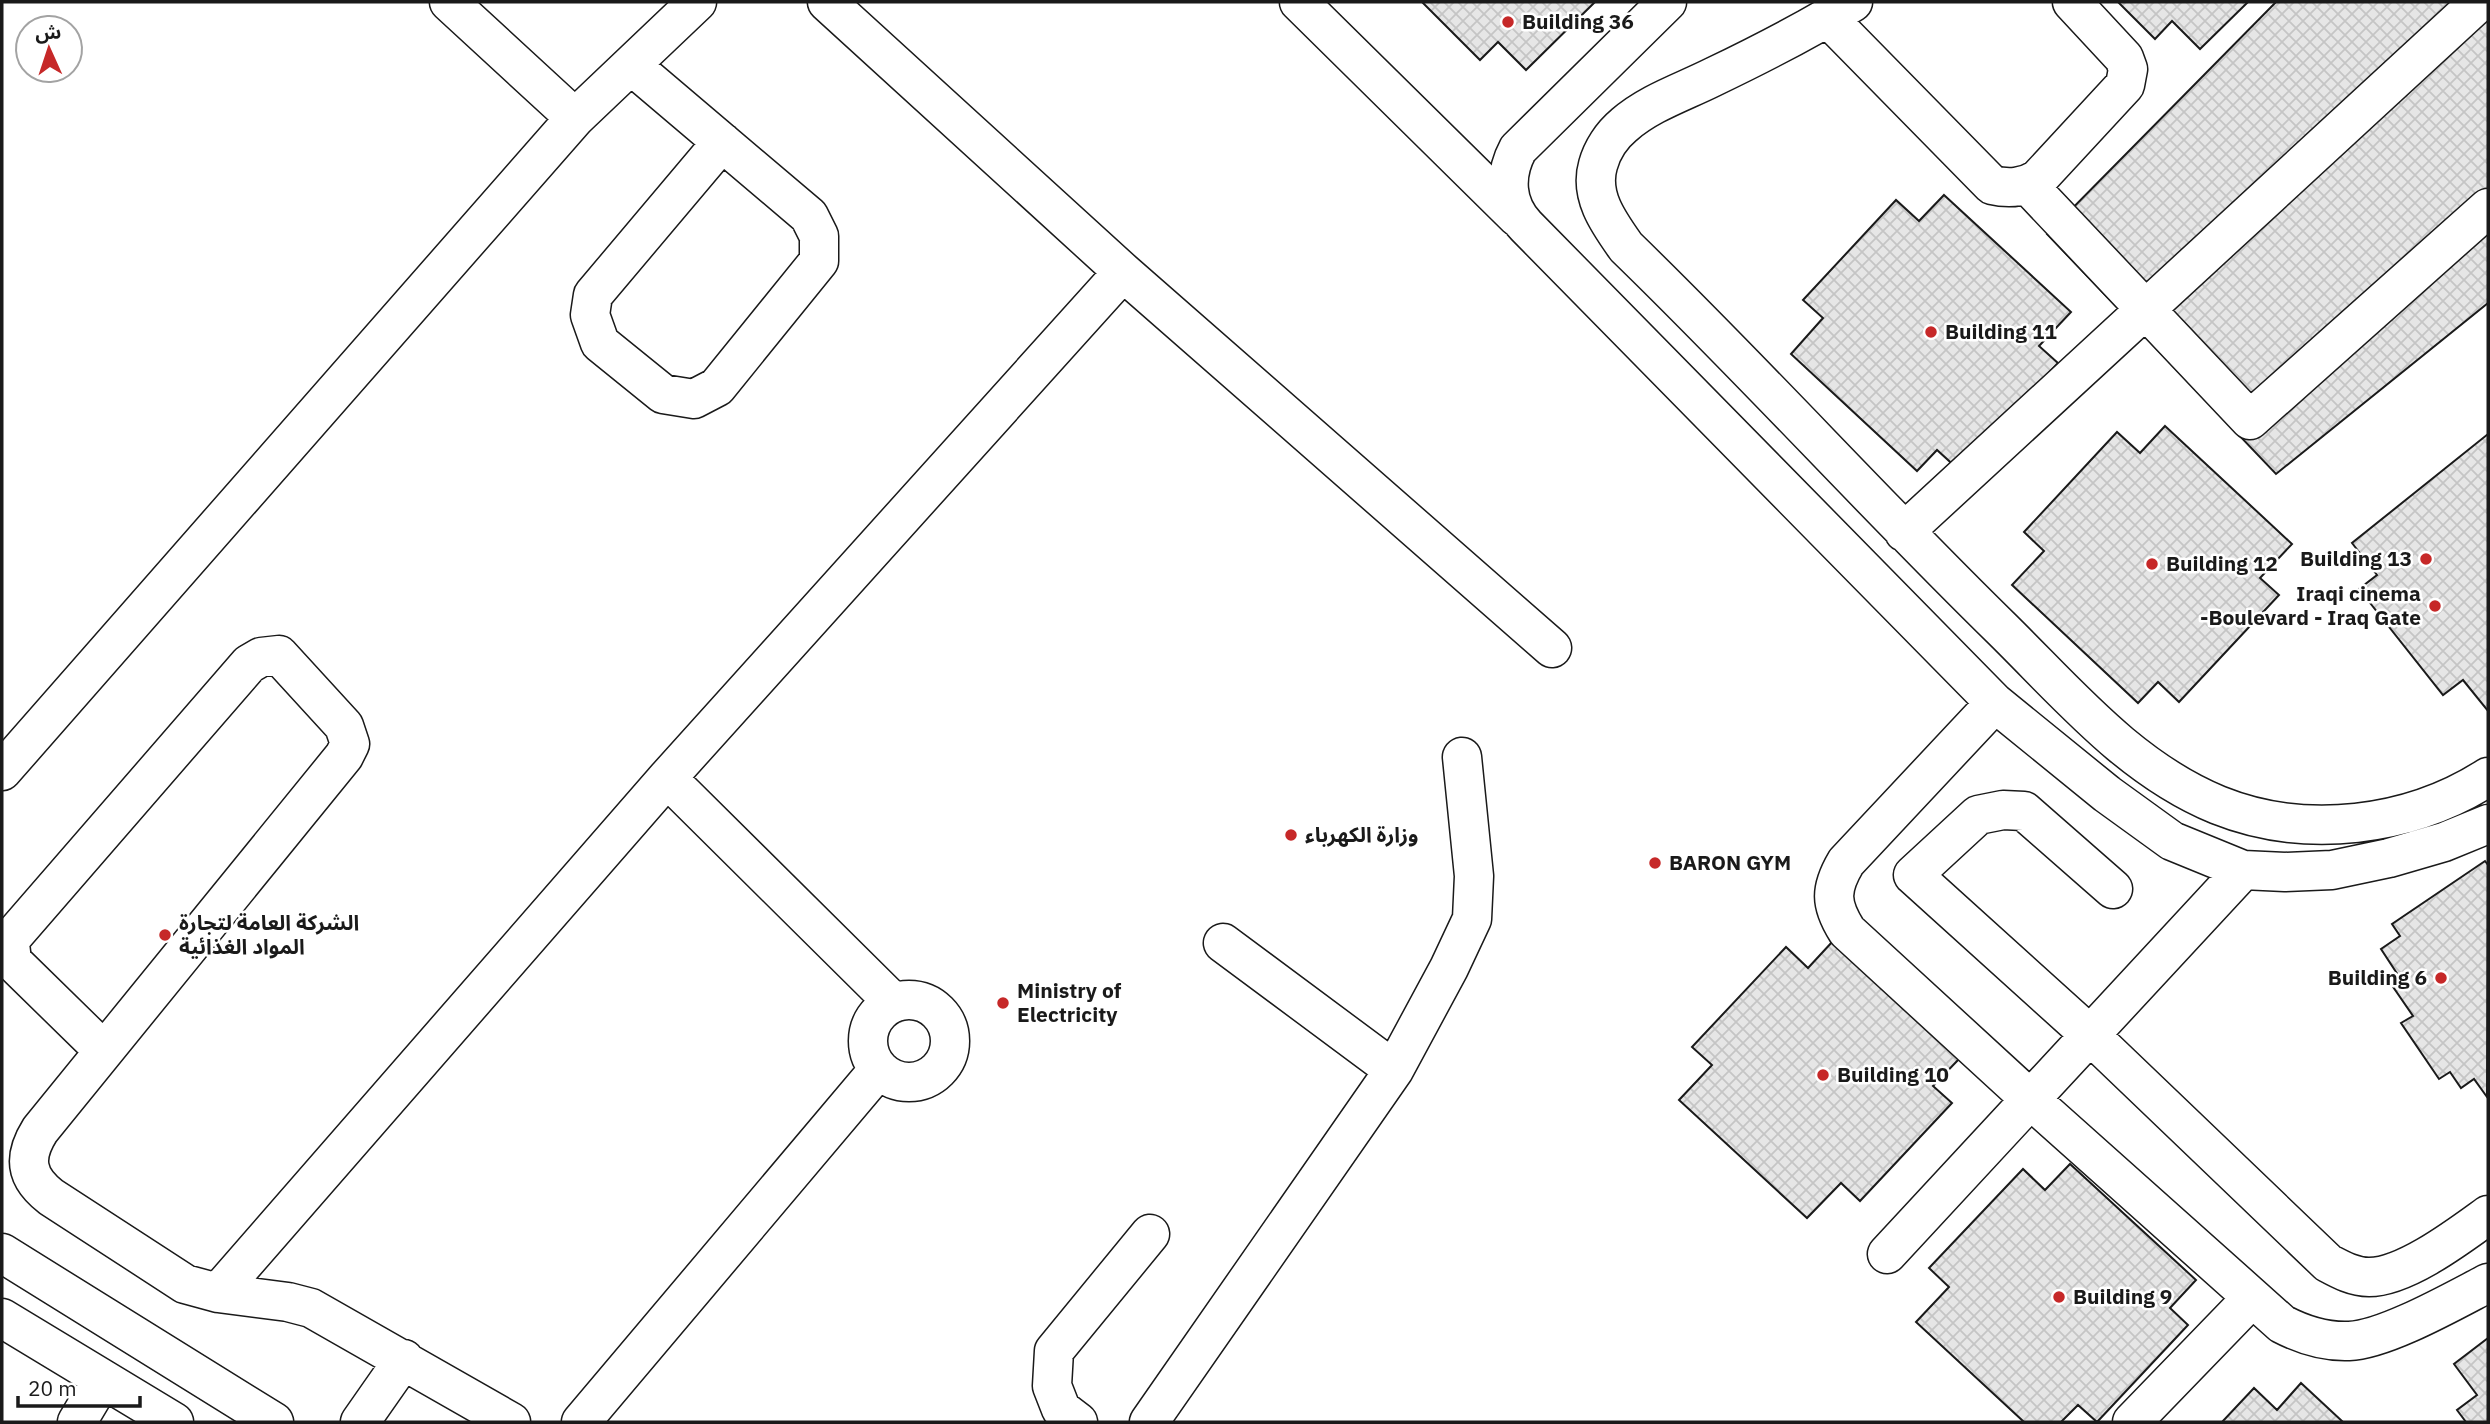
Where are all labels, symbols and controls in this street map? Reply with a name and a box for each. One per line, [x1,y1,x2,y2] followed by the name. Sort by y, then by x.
[1522,7,1634,35] place label: Building 36
[14,14,84,84] north arrow
[1500,14,1516,30] marker: Building 36
[34,19,62,45] text: ش
[1945,317,2057,345] place label: Building 11
[1923,324,1939,340] marker: Building 11
[2300,544,2412,572] place label: Building 13
[2166,549,2278,577] place label: Building 12
[2418,551,2434,567] marker: Building 13
[2144,556,2160,572] marker: Building 12
[2200,579,2421,631] place label: Iraqi cinema -Boulevard - Iraq Gate
[2427,598,2443,614] marker: Iraqi cinema -Boulevard - Iraq Gate
[1305,820,1419,848] place label: وزارة الكهرباء
[1283,827,1299,843] marker: وزارة الكهرباء
[1669,848,1791,876] place label: BARON GYM
[1647,855,1663,871] marker: BARON GYM
[179,908,359,960] place label: الشركة العامة لتجارة المواد الغذائية
[157,927,173,943] marker: الشركة العامة لتجارة المواد الغذائية
[2328,963,2427,991] place label: Building 6
[2433,970,2449,986] marker: Building 6
[1017,976,1122,1028] place label: Ministry of Electricity
[995,995,1011,1011] marker: Ministry of Electricity
[1837,1060,1949,1088] place label: Building 10
[1815,1067,1831,1083] marker: Building 10
[2073,1282,2172,1310] place label: Building 9
[2051,1289,2067,1305] marker: Building 9
[18,1364,140,1408] scale bar
[28,1374,77,1402] text: 20 m

